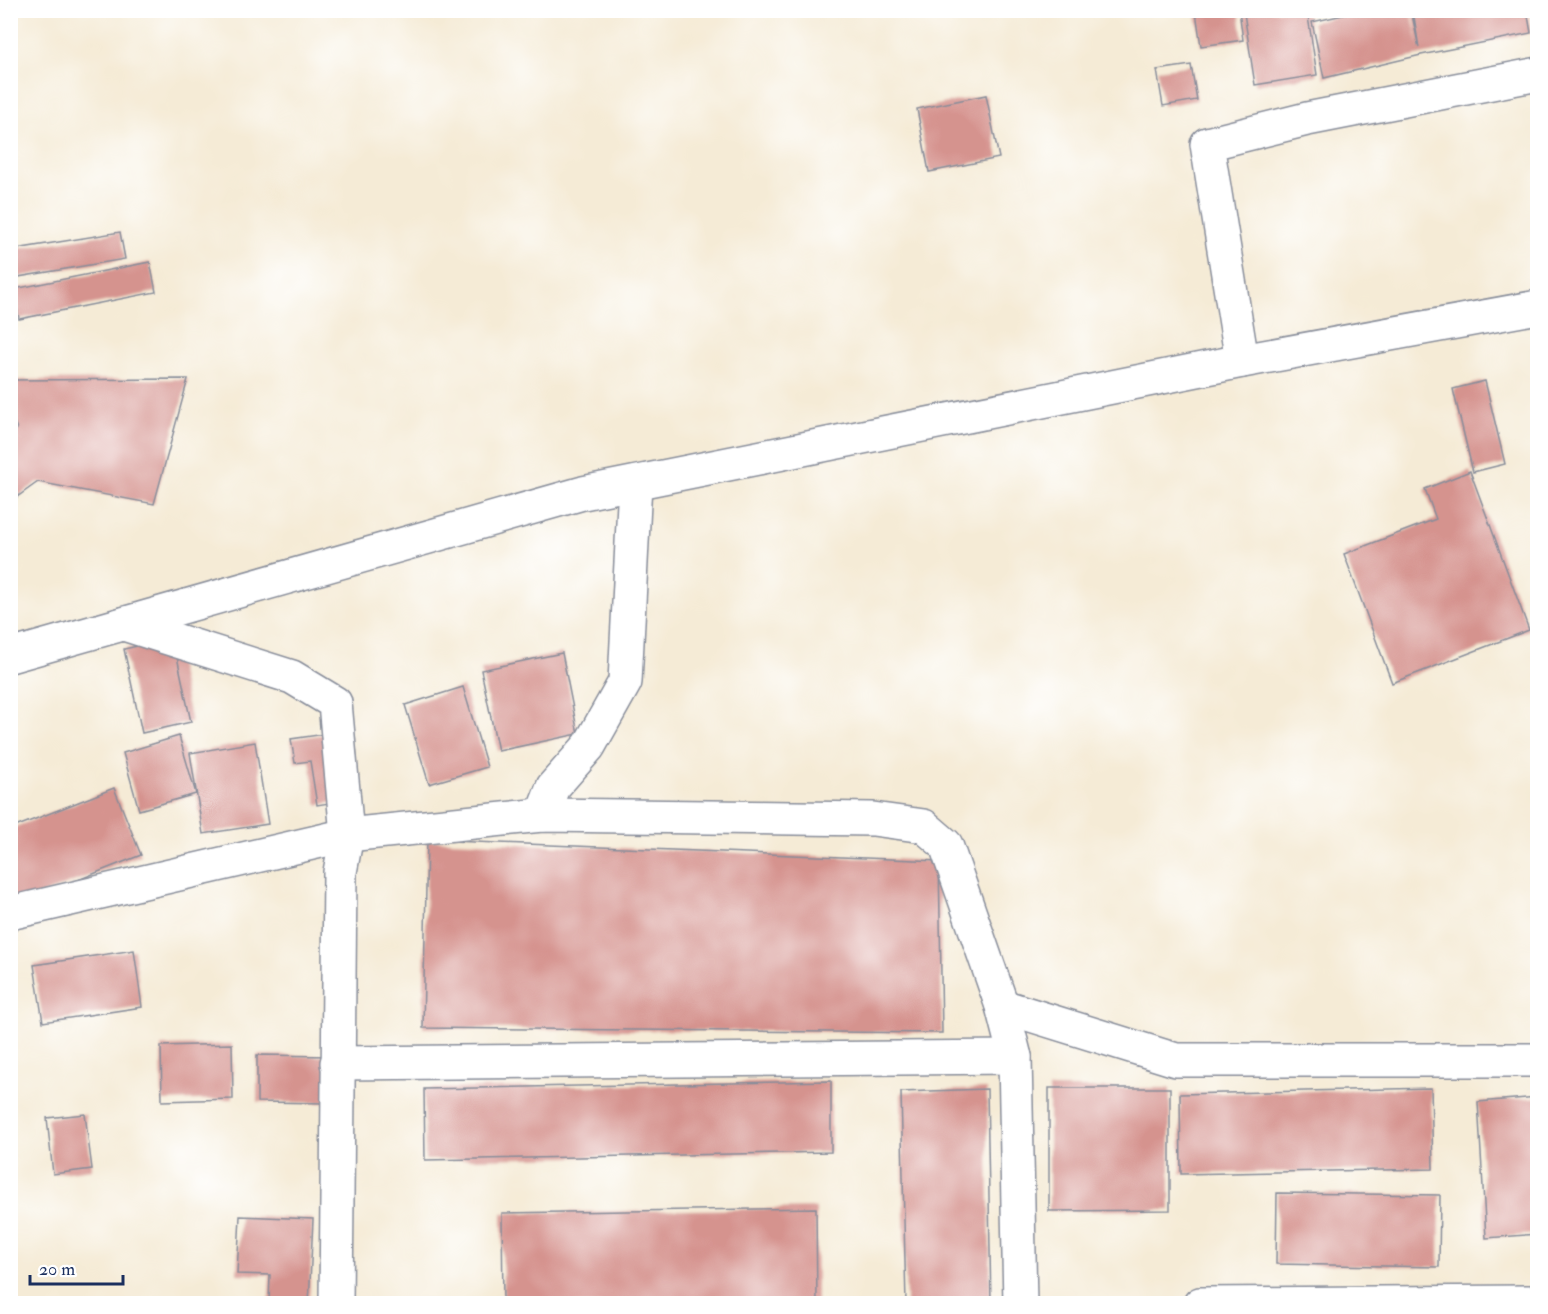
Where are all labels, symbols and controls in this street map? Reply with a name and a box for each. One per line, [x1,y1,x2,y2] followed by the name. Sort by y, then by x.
[30,1248,123,1286] scale bar
[39,1258,75,1281] text: 20 m

